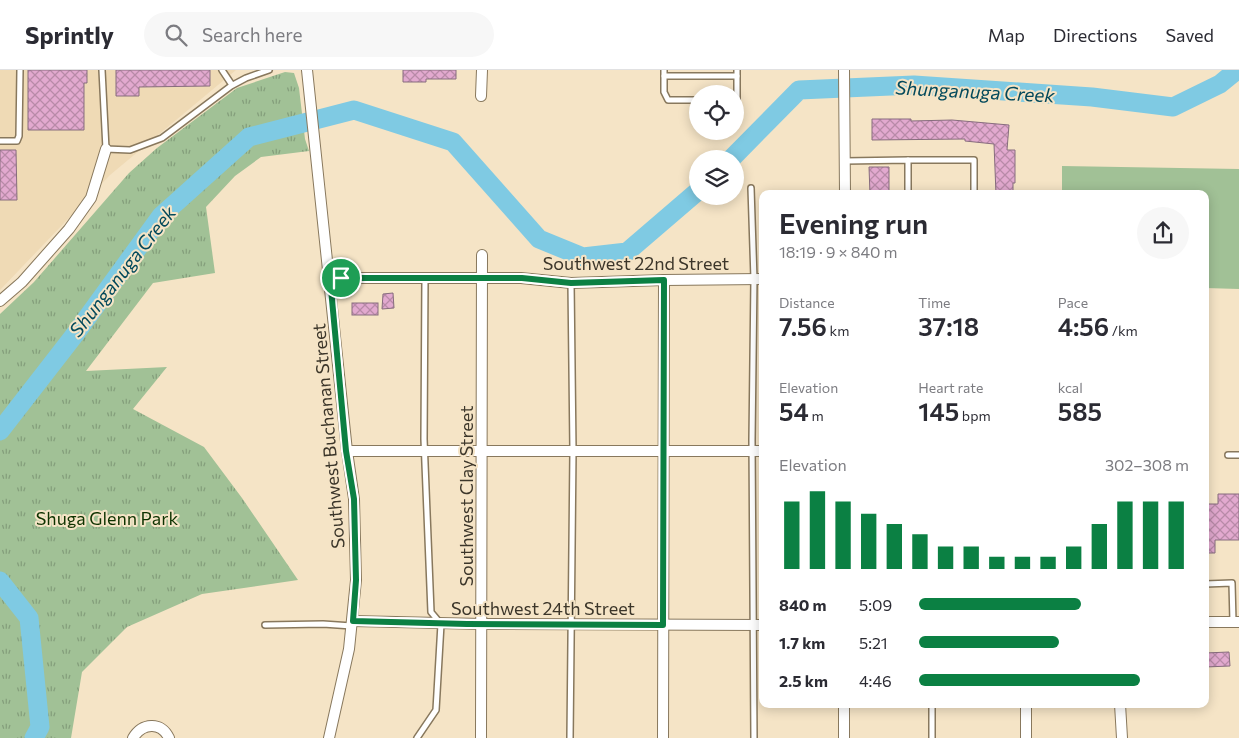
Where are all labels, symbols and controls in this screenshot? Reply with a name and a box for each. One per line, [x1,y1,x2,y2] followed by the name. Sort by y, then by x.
[144,12,494,57] search box
[25,20,114,49] text: Sprintly
[162,21,190,49] icon: search
[202,23,302,46] text: Search here
[988,24,1025,46] text: Map
[1053,24,1137,46] text: Directions
[1165,24,1214,46] text: Saved
[895,75,1056,107] water label: Shunganuga Creek
[689,85,744,205] map controls
[689,85,744,140] button: locate
[689,150,744,205] button: layers
[64,201,181,341] water label: Shunganuga Creek
[779,206,928,240] text: Evening run
[1137,207,1189,259] button: share
[779,242,897,261] text: 18:19 · 9 × 840 m
[543,252,729,274] street label: Southwest 22nd Street
[320,257,362,299] pin
[327,264,355,292] icon: arrive
[779,294,835,311] text: Distance
[918,294,951,311] text: Time
[1058,294,1088,311] text: Pace
[779,311,827,341] text: 7.56
[918,311,979,341] text: 37:18
[1058,311,1109,341] text: 4:56
[307,322,349,550] street label: Southwest Buchanan Street
[827,322,849,339] text: km
[1109,322,1138,339] text: /km
[779,379,838,396] text: Elevation
[918,379,983,396] text: Heart rate
[1058,379,1083,396] text: kcal
[779,396,809,426] text: 54
[918,396,959,426] text: 145
[1058,396,1102,426] text: 585
[455,405,477,587] street label: Southwest Clay Street
[809,407,824,424] text: m
[959,407,991,424] text: bpm
[779,455,847,474] text: Elevation
[1105,455,1189,474] text: 302–308 m
[36,507,178,529] park label: Shuga Glenn Park
[779,595,826,614] text: 840 m
[859,595,892,614] text: 5:09
[451,597,635,619] street label: Southwest 24th Street
[779,633,825,652] text: 1.7 km
[859,633,888,652] text: 5:21
[779,671,828,690] text: 2.5 km
[859,671,892,690] text: 4:46

